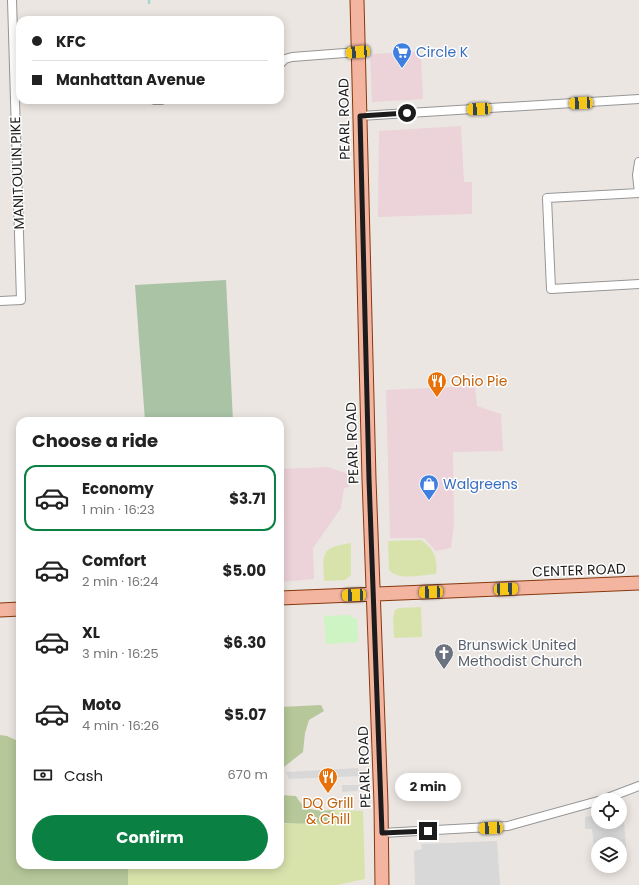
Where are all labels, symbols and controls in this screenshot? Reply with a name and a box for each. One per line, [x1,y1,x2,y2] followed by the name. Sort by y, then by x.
[56,31,86,52] text: KFC
[391,41,413,69] supermarket icon: Circle K
[416,42,469,62] place label: Circle K
[346,45,370,59] car
[56,69,205,90] text: Manhattan Avenue
[333,78,355,160] street label: PEARL ROAD
[569,96,593,110] car
[467,102,491,116] car
[398,104,416,122] route start
[5,116,29,230] street label: MANITOULIN PIKE
[426,370,448,398] restaurant icon: Ohio Pie
[451,371,508,391] place label: Ohio Pie
[341,402,363,484] street label: PEARL ROAD
[32,428,158,453] text: Choose a ride
[418,473,440,501] shop icon: Walgreens
[443,474,518,494] place label: Walgreens
[82,478,154,499] text: Economy
[34,480,70,516] icon: car
[229,488,266,509] text: $3.71
[82,500,155,519] text: 1 min · 16:23
[82,550,146,571] text: Comfort
[34,552,70,588] icon: car
[532,558,626,582] street label: CENTER ROAD
[223,560,266,581] text: $5.00
[82,572,158,591] text: 2 min · 16:24
[494,583,518,595] car
[419,586,443,598] car
[342,589,366,601] car
[82,622,100,643] text: XL
[34,624,70,660] icon: car
[223,632,266,653] text: $6.30
[458,635,582,671] place label: Brunswick United Methodist Church
[433,642,455,670] church icon: Brunswick United Methodist Church
[82,644,159,663] text: 3 min · 16:25
[82,694,121,715] text: Moto
[34,696,70,732] icon: car
[224,704,266,725] text: $5.07
[82,716,159,735] text: 4 min · 16:26
[353,726,375,808] street label: PEARL ROAD
[32,764,54,786] icon: cash
[64,765,103,786] text: Cash
[228,765,268,784] text: 670 m
[317,766,339,794] restaurant icon: DQ Grill & Chill
[395,773,461,801] callout: 2 min
[410,777,446,796] text: 2 min
[302,793,354,829] place label: DQ Grill & Chill
[591,793,627,873] map controls
[591,793,627,829] button: locate
[32,815,268,861] button: Confirm
[479,821,503,835] car
[419,822,437,840] route end
[591,837,627,873] button: layers

